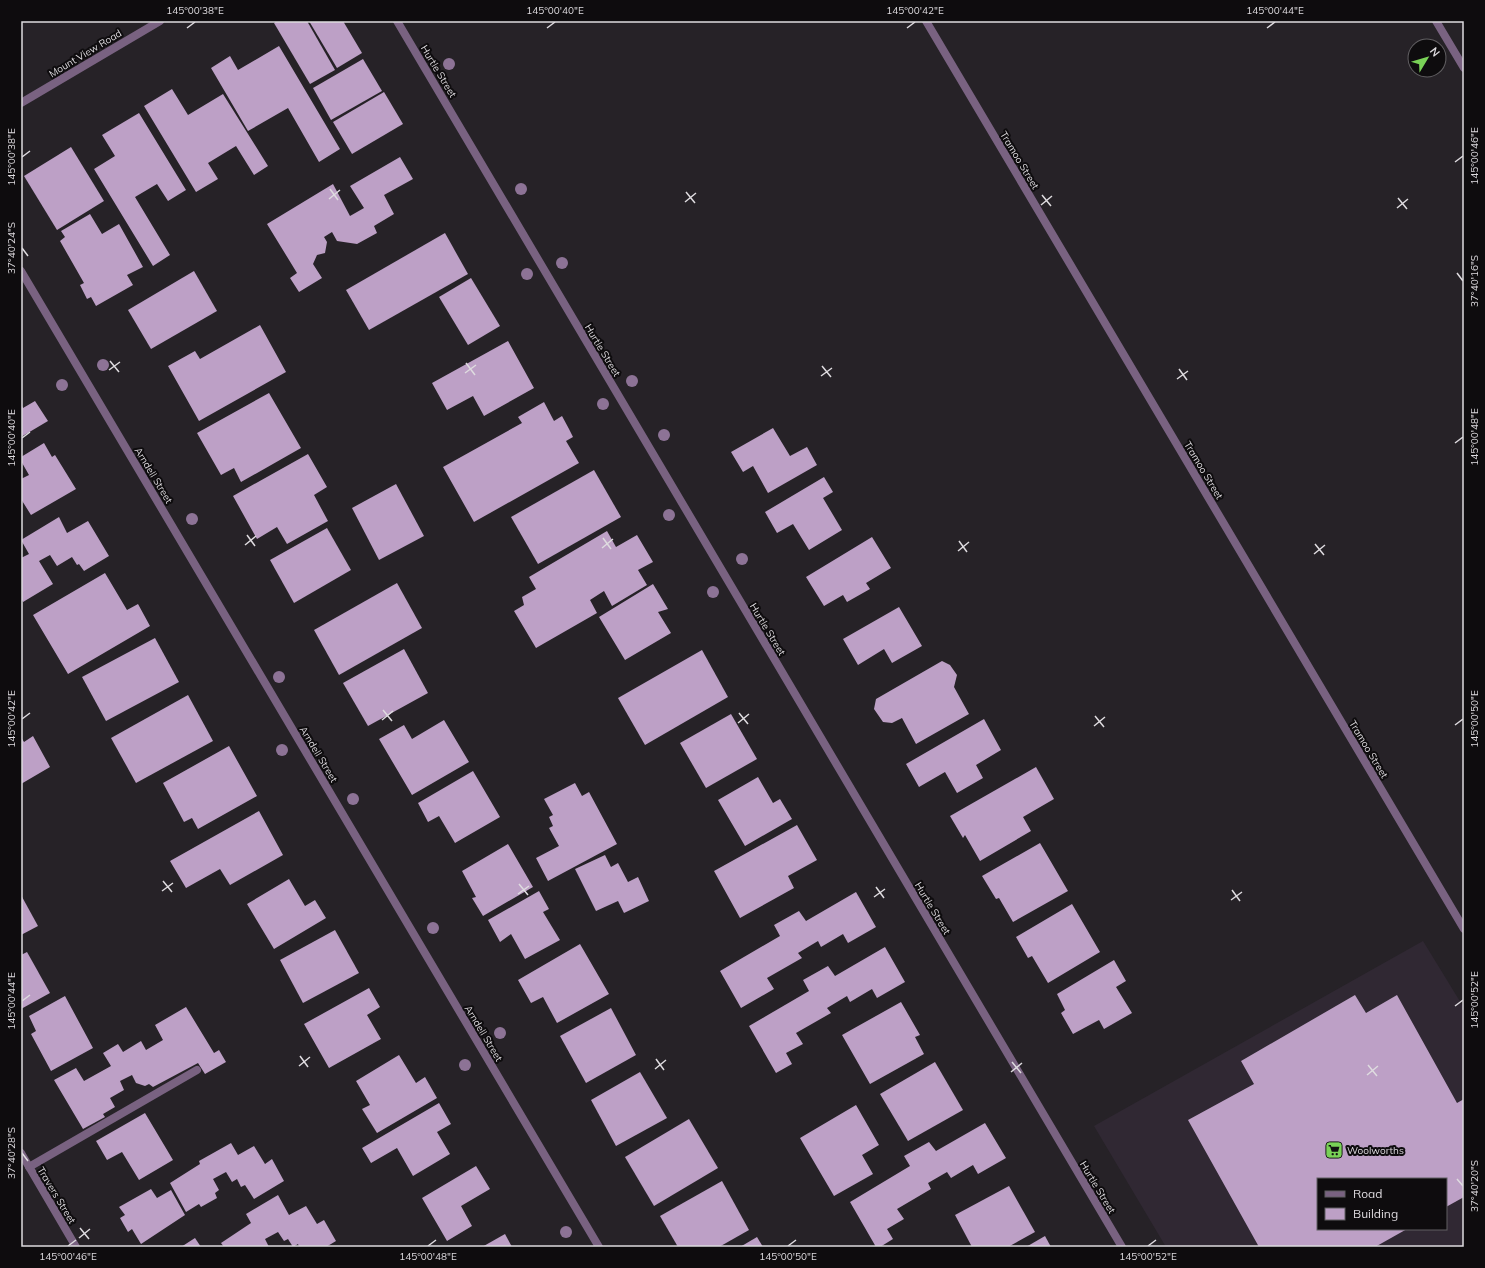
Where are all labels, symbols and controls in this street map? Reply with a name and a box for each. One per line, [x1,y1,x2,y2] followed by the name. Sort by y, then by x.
[166,4,224,17] text: 145°00'38"E
[526,4,584,17] text: 145°00'40"E
[886,4,944,17] text: 145°00'42"E
[1246,4,1304,17] text: 145°00'44"E
[47,27,124,80] street label: Mount View Road
[1407,38,1447,78] north arrow
[418,43,460,100] street label: Hurtle Street
[1427,44,1443,59] text: N
[1468,127,1481,185] text: 145°00'46"E
[5,128,18,186] text: 145°00'38"E
[997,129,1042,192] street label: Tramoo Street
[5,222,18,274] text: 37°40'24"S
[1468,255,1481,307] text: 37°40'16"S
[582,322,624,379] street label: Hurtle Street
[1468,408,1481,466] text: 145°00'48"E
[5,409,18,467] text: 145°00'40"E
[1181,439,1226,502] street label: Tramoo Street
[132,445,176,506] street label: Arndell Street
[747,601,789,658] street label: Hurtle Street
[5,690,18,748] text: 145°00'42"E
[1468,690,1481,748] text: 145°00'50"E
[1346,718,1391,781] street label: Tramoo Street
[297,724,341,785] street label: Arndell Street
[912,880,954,937] street label: Hurtle Street
[1468,971,1481,1029] text: 145°00'52"E
[5,972,18,1030] text: 145°00'44"E
[462,1003,506,1064] street label: Arndell Street
[5,1127,18,1179] text: 37°40'28"S
[1324,1140,1344,1160] supermarket icon: Woolworths
[1347,1144,1404,1157] place label: Woolworths
[1077,1159,1119,1216] street label: Hurtle Street
[1468,1160,1481,1212] text: 37°40'20"S
[34,1164,79,1227] street label: Travers Street
[1317,1178,1447,1230] legend
[1353,1186,1382,1201] text: Road
[1353,1206,1398,1221] text: Building
[39,1250,97,1263] text: 145°00'46"E
[399,1250,457,1263] text: 145°00'48"E
[759,1250,817,1263] text: 145°00'50"E
[1119,1250,1177,1263] text: 145°00'52"E

